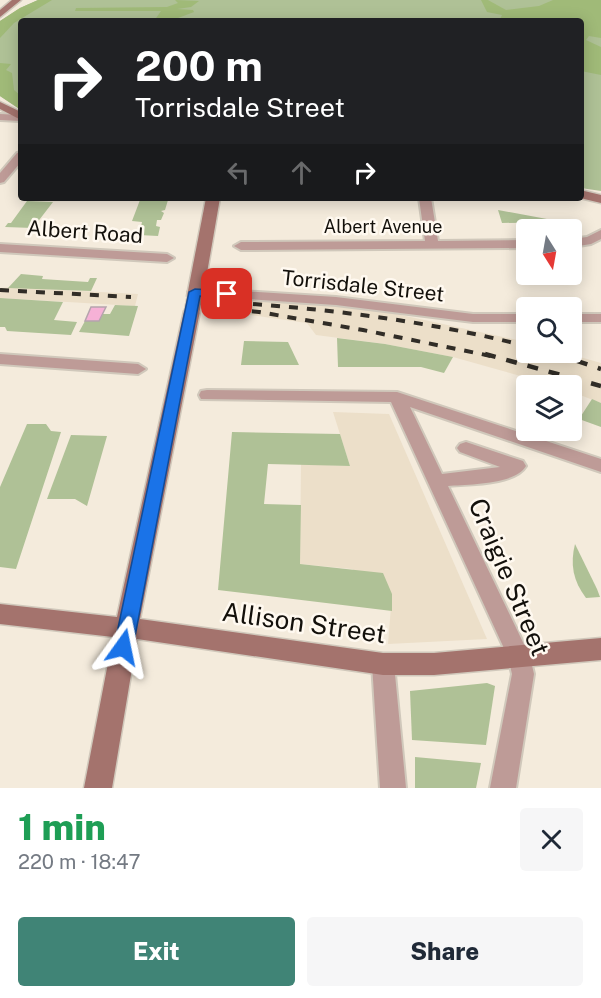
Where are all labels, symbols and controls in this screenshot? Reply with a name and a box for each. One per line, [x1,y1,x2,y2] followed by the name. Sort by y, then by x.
[135,41,263,90] text: 200 m
[36,42,114,120] icon: right
[135,91,345,123] text: Torrisdale Street
[222,156,255,189] icon: left
[285,156,318,189] icon: ahead
[348,156,381,189] icon: right
[26,215,144,248] street label: Albert Road
[323,216,443,237] street label: Albert Avenue
[516,219,582,285] north arrow
[516,219,582,441] map controls
[281,265,446,306] street label: Torrisdale Street
[201,268,252,319] pin
[210,277,243,310] icon: arrive
[516,297,582,363] button: search
[516,375,582,441] button: layers
[462,494,557,660] street label: Craigie Street
[220,596,388,649] street label: Allison Street
[91,615,155,679] position arrow
[18,806,106,848] text: 1 min
[520,808,583,871] button: close
[18,850,140,874] text: 220 m · 18:47
[18,917,295,986] button: Exit
[307,917,583,986] button: Share

